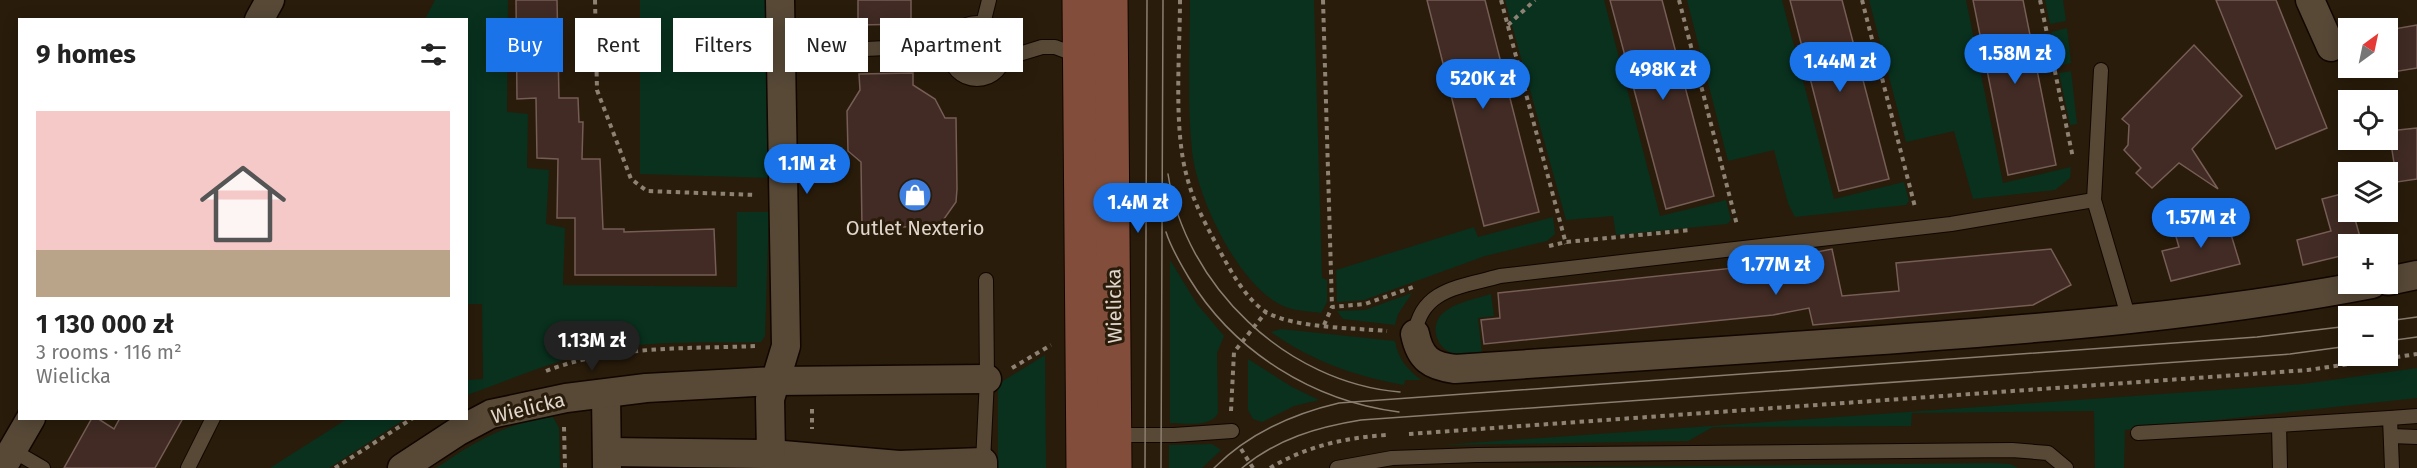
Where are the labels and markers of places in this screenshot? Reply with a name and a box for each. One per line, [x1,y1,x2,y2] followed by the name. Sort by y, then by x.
[1953,34,2077,85] pin: 1.58M zł
[1778,42,1902,93] pin: 1.44M zł
[1608,50,1718,101] pin: 498K zł
[1428,59,1538,110] pin: 520K zł
[752,144,862,195] pin: 1.1M zł
[897,177,933,213] shop icon: Outlet Nexterio
[1083,183,1193,234] pin: 1.4M zł
[2139,198,2263,249] pin: 1.57M zł
[846,216,984,240] place label: Outlet Nexterio
[1714,245,1838,296] pin: 1.77M zł
[530,321,654,372] pin: 1.13M zł

